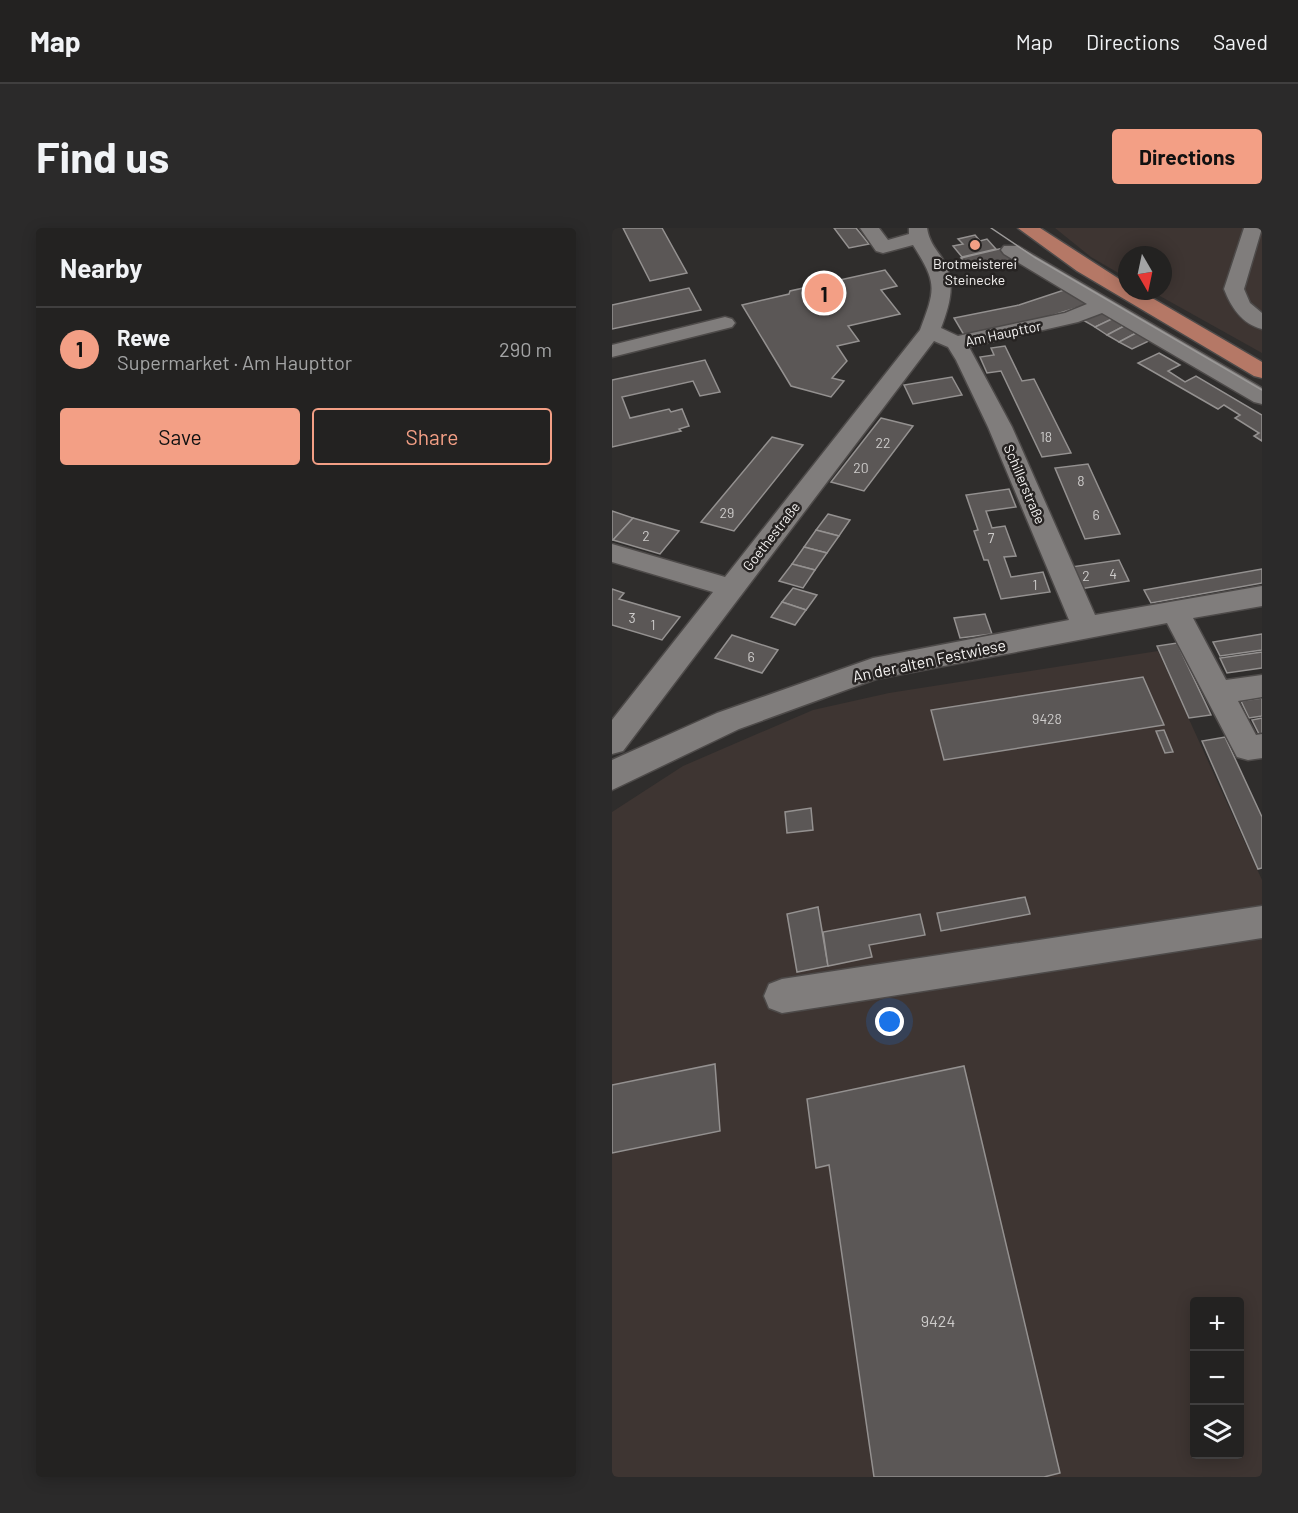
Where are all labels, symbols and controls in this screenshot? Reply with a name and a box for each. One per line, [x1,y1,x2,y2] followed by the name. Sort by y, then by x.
[30,24,81,58] text: Map
[1016,29,1053,54] text: Map
[1086,29,1180,54] text: Directions
[1213,29,1268,54] text: Saved
[1112,129,1262,184] button: Directions
[36,131,169,181] text: Find us
[968,238,982,252] marker: Brotmeisterei Steinecke
[1118,246,1172,300] north arrow
[60,252,142,283] text: Nearby
[933,255,1017,288] place label: Brotmeisterei Steinecke
[804,270,844,316] pin: 1
[964,317,1042,349] street label: Am Haupttor
[117,324,170,350] text: Rewe
[76,337,83,361] text: 1
[499,337,552,361] text: 290 m
[117,350,352,374] text: Supermarket · Am Haupttor
[60,408,300,465] button: Save
[312,408,552,465] button: Share
[1040,428,1052,445] house number: 18
[875,434,891,451] house number: 22
[1001,442,1049,526] street label: Schillerstraße
[853,459,869,476] house number: 20
[1077,472,1085,489] house number: 8
[739,498,803,574] street label: Goethestraße
[720,504,734,521] house number: 29
[1092,506,1100,523] house number: 6
[642,527,650,544] house number: 2
[988,529,995,546] house number: 7
[1109,565,1117,582] house number: 4
[1082,567,1090,584] house number: 2
[1033,576,1037,593] house number: 1
[628,609,636,626] house number: 3
[651,616,655,633] house number: 1
[851,634,1007,686] street label: An der alten Festwiese
[747,648,755,665] house number: 6
[1032,710,1062,727] house number: 9428
[875,1007,904,1036] your location
[1190,1297,1244,1459] map controls
[1190,1297,1244,1351] button: +
[921,1311,955,1330] house number: 9424
[1190,1351,1244,1405] button: −
[1190,1405,1244,1459] button: layers

